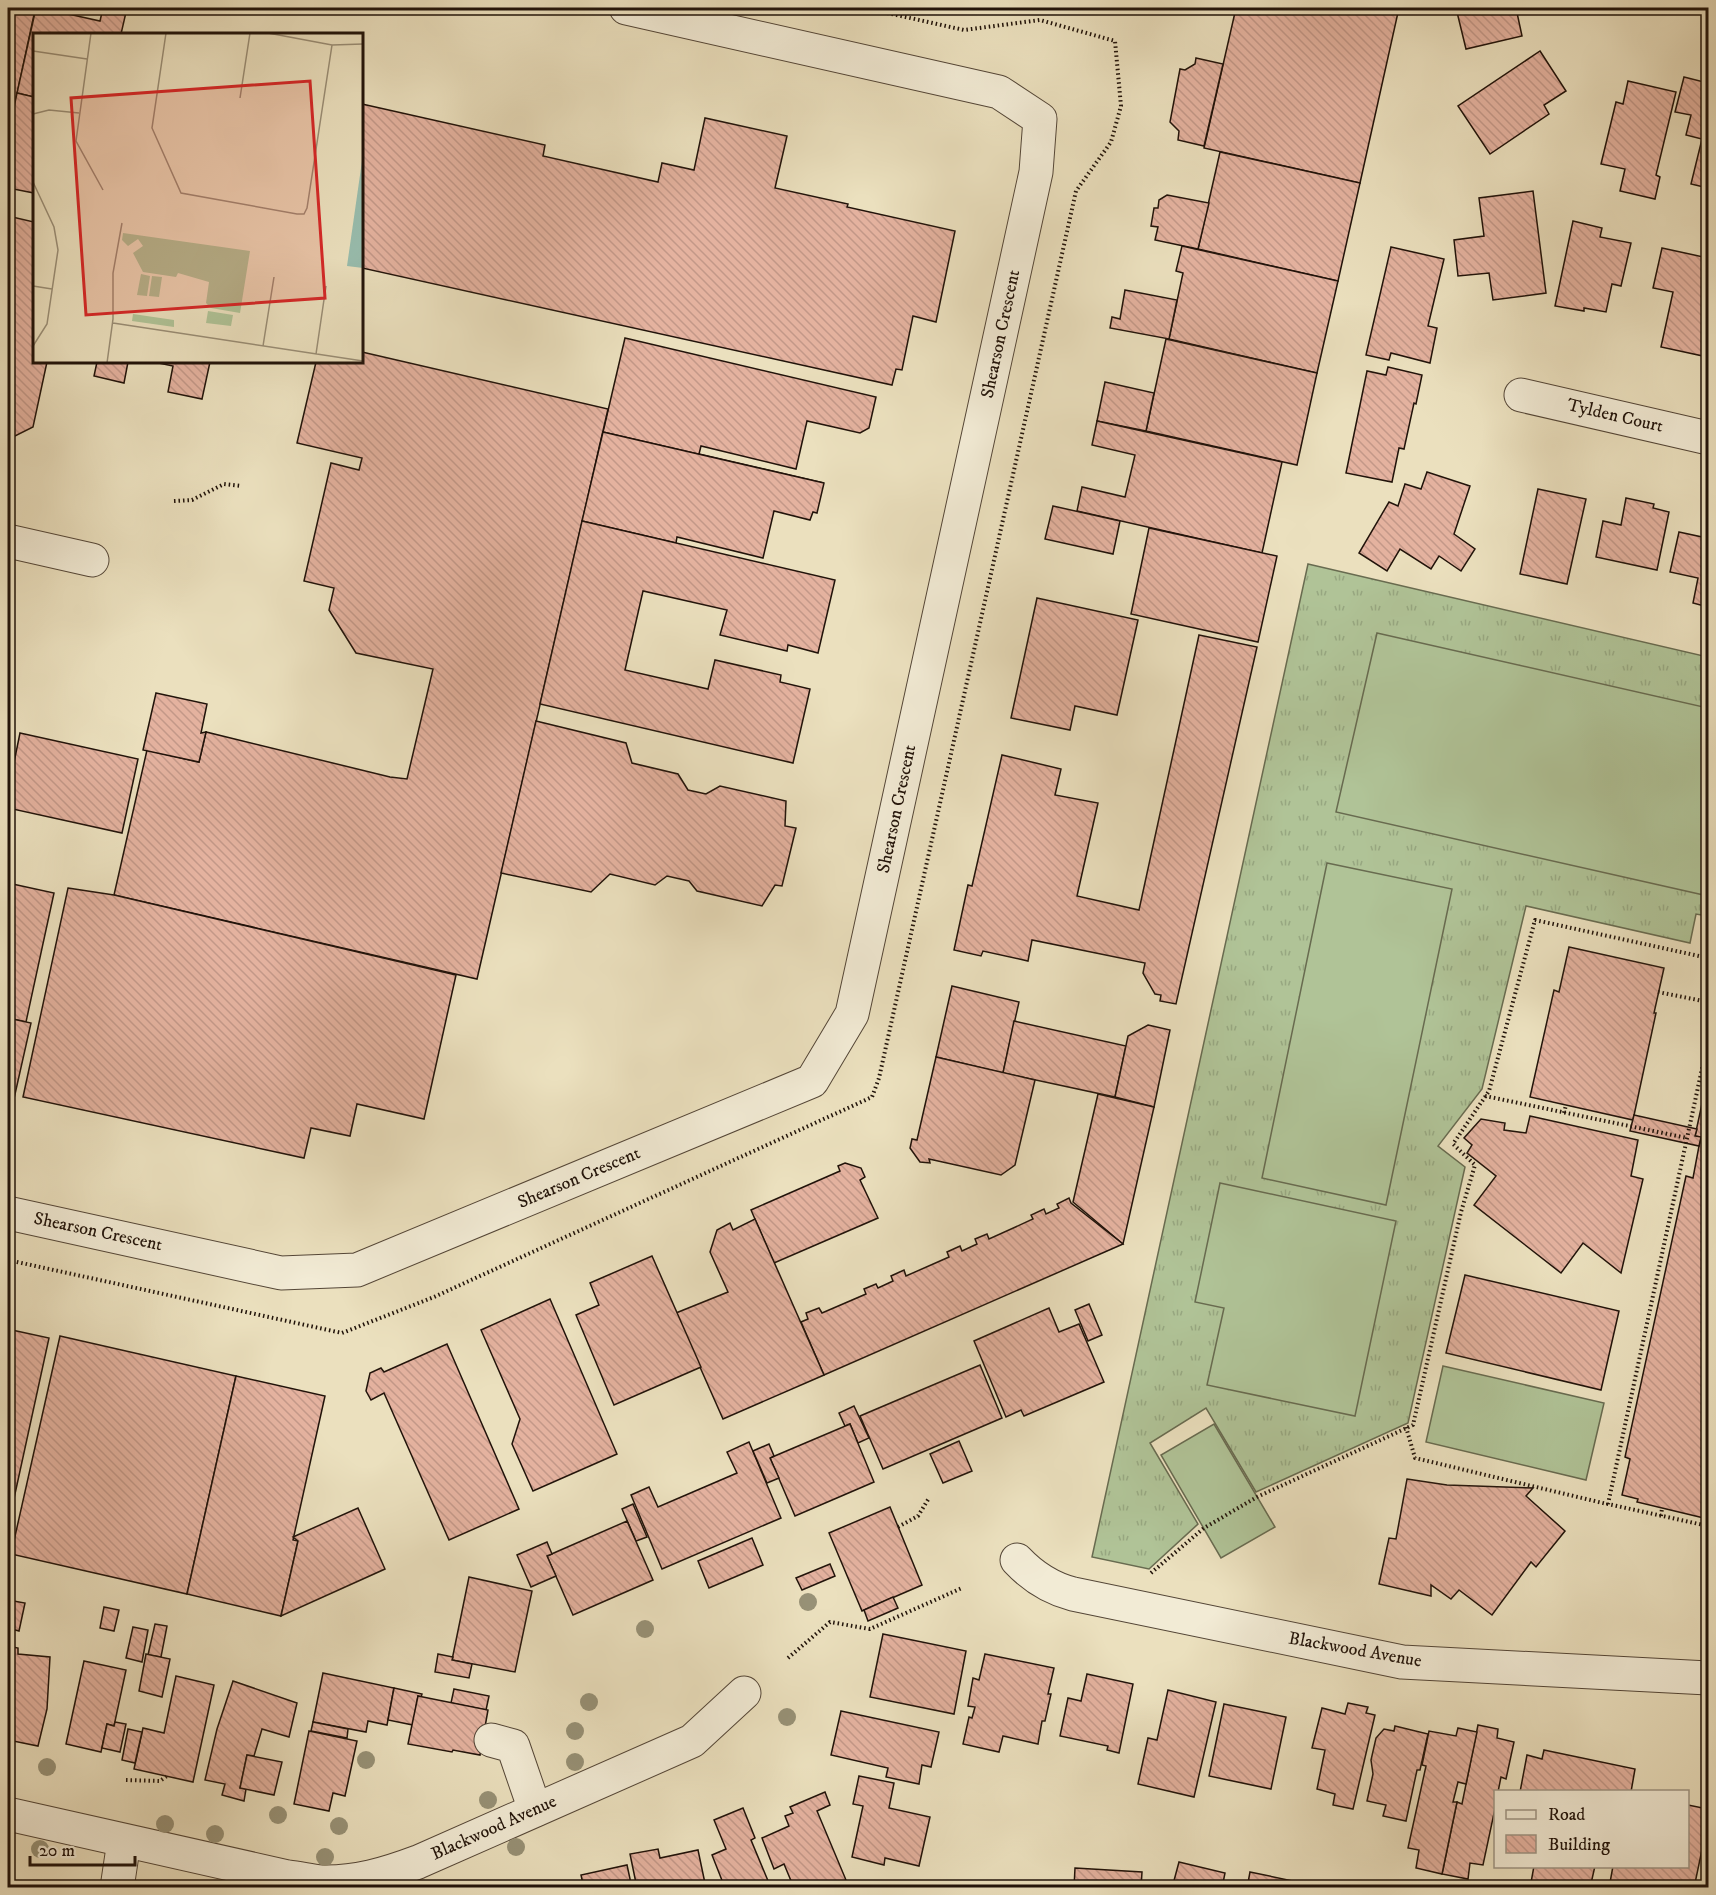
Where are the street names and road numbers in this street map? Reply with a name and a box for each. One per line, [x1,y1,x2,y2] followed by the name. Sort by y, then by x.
[977,267,1025,400] street label: Shearson Crescent
[1565,394,1665,438] street label: Tylden Court
[873,742,921,875] street label: Shearson Crescent
[514,1142,644,1214] street label: Shearson Crescent
[32,1208,165,1256] street label: Shearson Crescent
[1287,1627,1423,1673] street label: Blackwood Avenue
[428,1791,560,1865] street label: Blackwood Avenue

